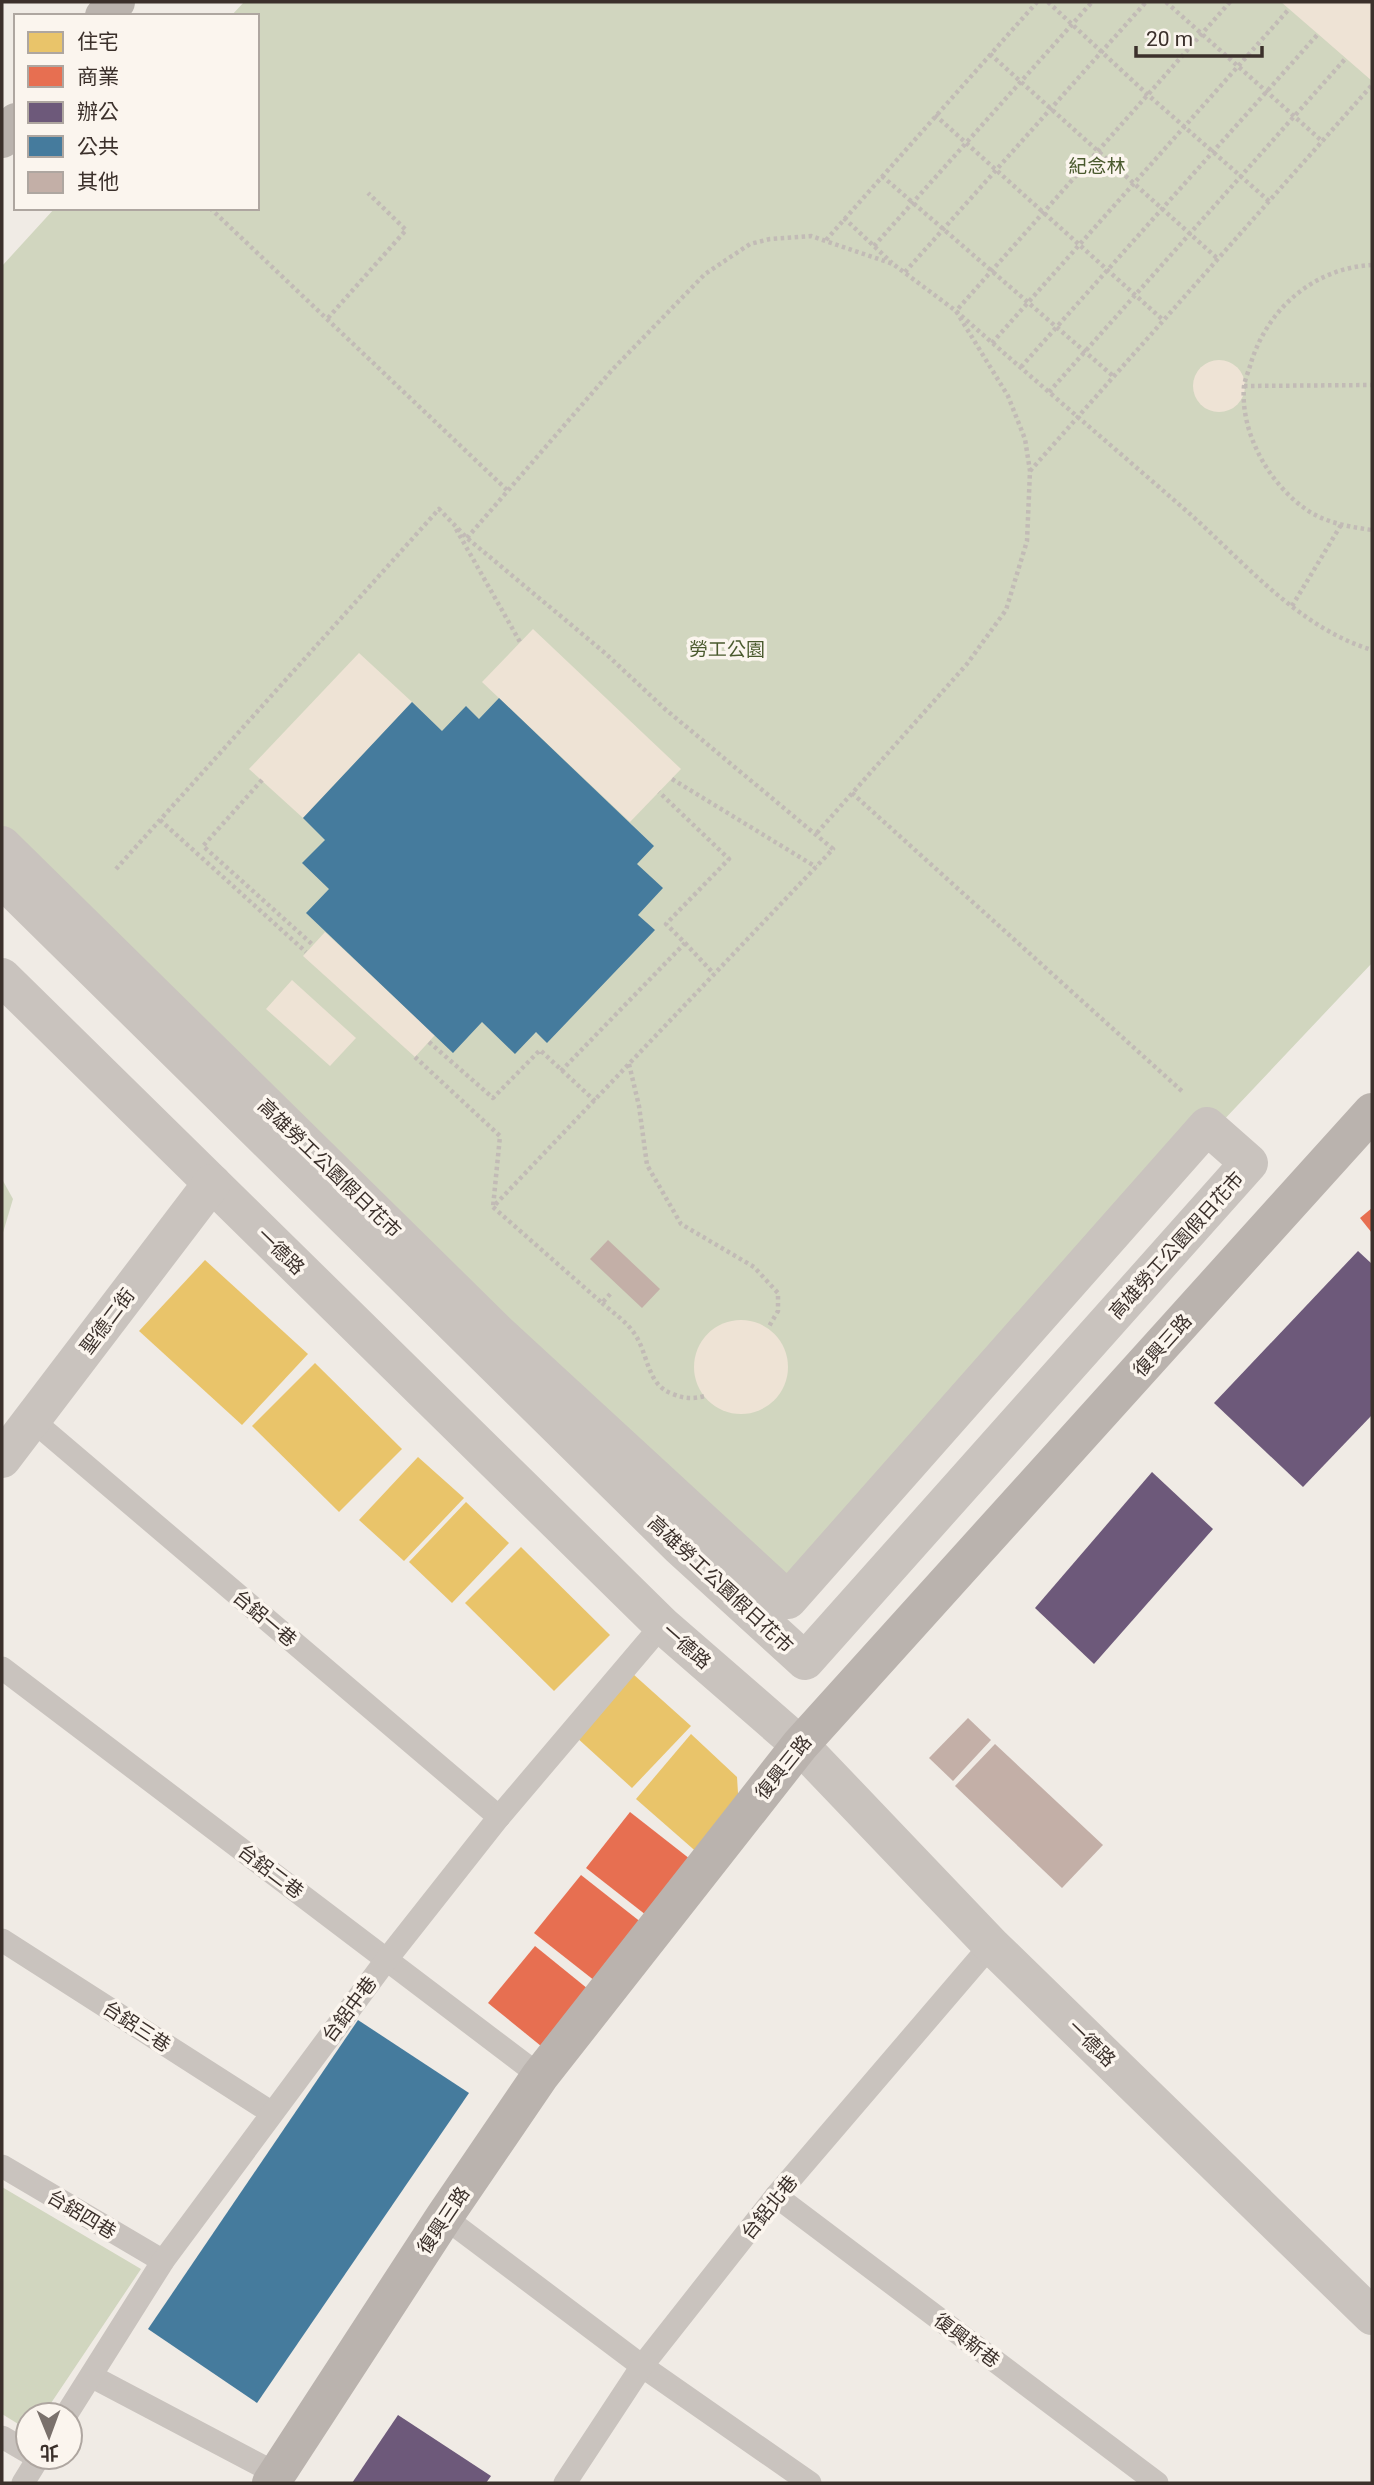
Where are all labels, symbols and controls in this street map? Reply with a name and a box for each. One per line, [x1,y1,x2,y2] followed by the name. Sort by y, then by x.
[14,14,259,210] legend
[1136,14,1262,58] scale bar
[1146,27,1193,51] text: 20 m
[77,30,119,54] text: 住宅
[77,65,119,89] text: 商業
[77,100,119,124] text: 辦公
[77,135,119,159] text: 公共
[1068,155,1126,178] park label: 紀念林
[77,170,119,194] text: 其他
[689,638,765,661] park label: 勞工公園
[253,1094,406,1243] street label: 高雄勞工公園假日花市
[1104,1167,1248,1324] street label: 高雄勞工公園假日花市
[252,1223,309,1279] street label: 一德路
[75,1284,139,1359] street label: 聖德二街
[1128,1309,1196,1381] street label: 復興三路
[643,1511,798,1658] street label: 高雄勞工公園假日花市
[228,1585,301,1652] street label: 台鋁一巷
[658,1619,716,1674] street label: 一德路
[751,1731,816,1804] street label: 復興三路
[233,1839,308,1903] street label: 台鋁二巷
[317,1972,381,2047] street label: 台鋁中巷
[99,1996,175,2057] street label: 台鋁三巷
[1063,2015,1120,2071] street label: 一德路
[737,2171,802,2244] street label: 台鋁北巷
[413,2182,474,2258] street label: 復興三路
[43,2185,120,2244] street label: 台鋁四巷
[929,2308,1004,2372] street label: 復興新巷
[14,2401,84,2471] north arrow
[40,2441,59,2464] text: 北

